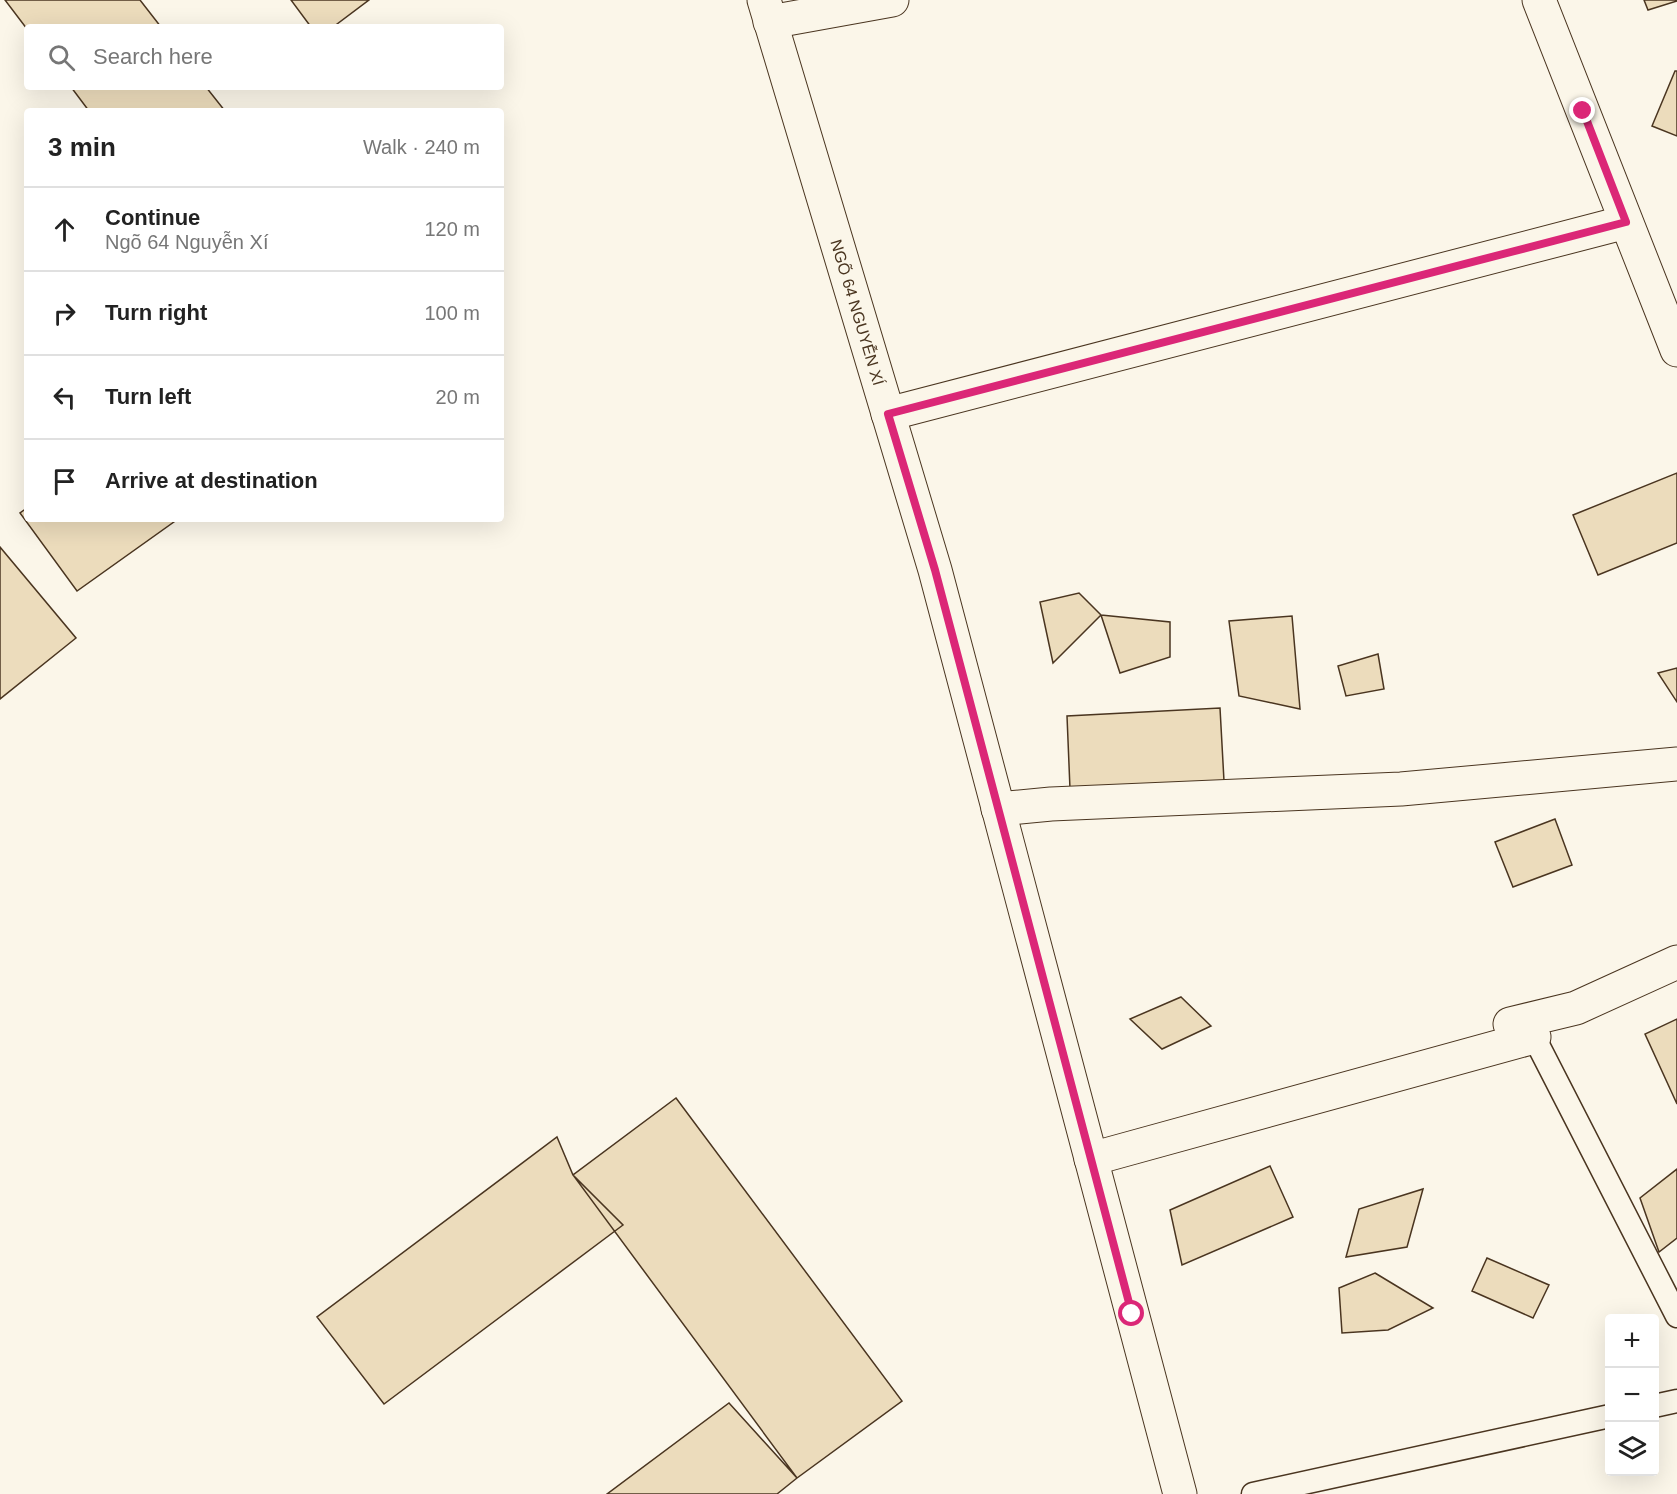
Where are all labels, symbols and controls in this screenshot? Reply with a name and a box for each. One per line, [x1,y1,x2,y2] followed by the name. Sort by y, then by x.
[24,24,504,90] search box
[45,41,78,74] icon: search
[93,44,213,69] text: Search here
[1569,97,1595,123] route end
[48,132,116,162] text: 3 min
[363,136,480,158] text: Walk · 240 m
[105,205,200,230] text: Continue
[48,213,81,246] icon: ahead
[424,218,480,240] text: 120 m
[105,231,268,253] text: Ngõ 64 Nguyễn Xí
[827,238,888,388] street label: NGÕ 64 NGUYỄN XÍ
[48,297,81,330] icon: right
[105,300,207,325] text: Turn right
[424,302,480,324] text: 100 m
[48,381,81,414] icon: left
[105,384,191,409] text: Turn left
[436,386,480,408] text: 20 m
[48,465,81,498] icon: arrive
[105,468,318,493] text: Arrive at destination
[1118,1300,1144,1326] route start
[1605,1314,1659,1476] map controls
[1605,1314,1659,1368] button: +
[1605,1368,1659,1422] button: −
[1605,1422,1659,1476] button: layers

